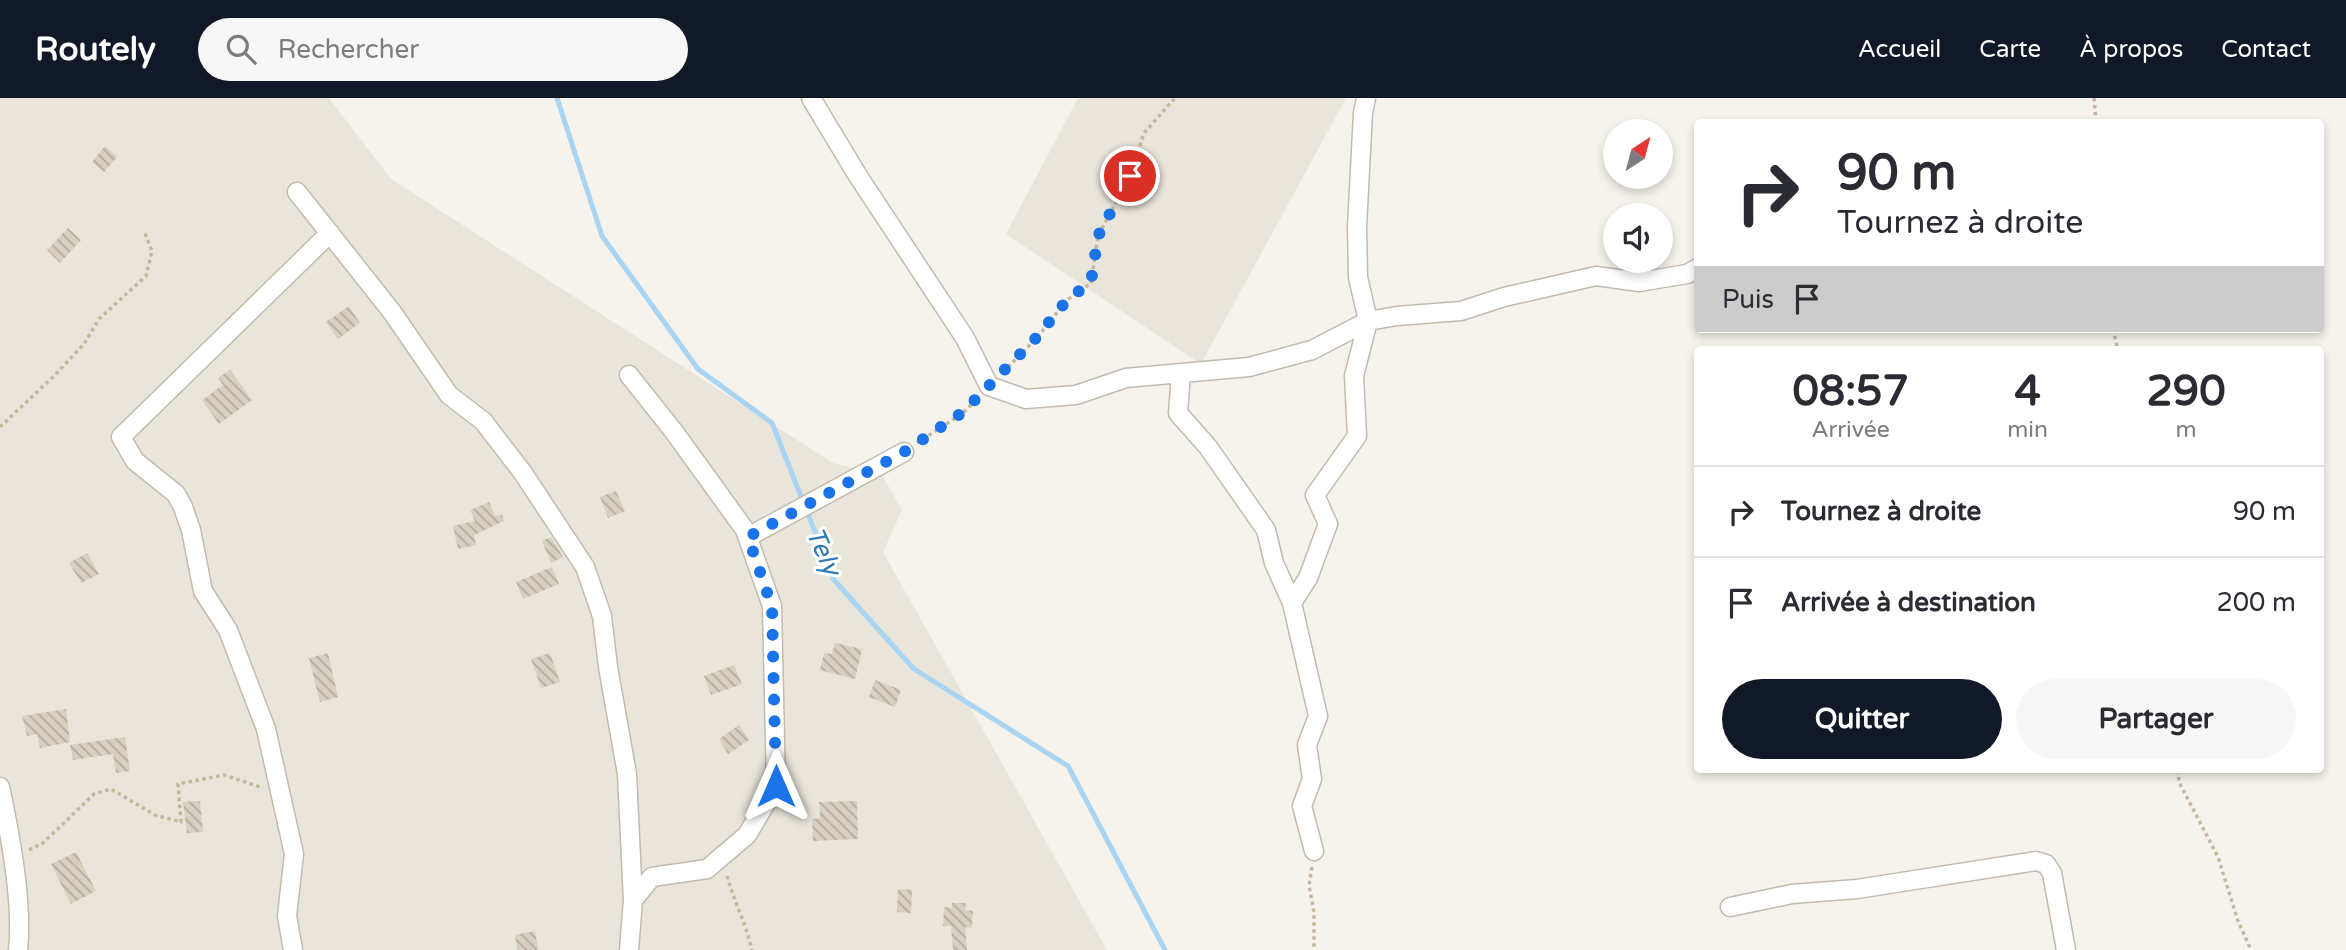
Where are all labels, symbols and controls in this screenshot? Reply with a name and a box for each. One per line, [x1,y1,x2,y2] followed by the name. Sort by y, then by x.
[198,18,688,81] search box
[35,30,156,69] text: Routely
[222,30,260,68] icon: search
[278,34,419,65] text: Rechercher
[1858,35,1941,64] text: Accueil
[1979,35,2041,64] text: Carte
[2079,35,2183,64] text: À propos
[2221,35,2311,64] text: Contact
[1603,119,1673,189] north arrow
[1603,119,1673,273] map controls
[1837,144,1956,203] text: 90 m
[1100,146,1160,206] pin
[1722,147,1813,238] icon: right
[1111,157,1149,195] icon: arrive
[1603,203,1673,273] button: sound
[1837,204,2083,242] text: Tournez à droite
[1788,280,1826,318] icon: arrive
[1722,284,1774,315] text: Puis
[1792,366,1909,417] text: 08:57
[2014,366,2041,417] text: 4
[2146,366,2226,417] text: 290
[1811,416,1890,444] text: Arrivée
[2007,416,2048,444] text: min
[2175,416,2197,444] text: m
[1722,493,1760,531] icon: right
[1781,496,1981,527] text: Tournez à droite
[2233,496,2296,527] text: 90 m
[799,522,849,583] water label: Tely
[1722,584,1760,622] icon: arrive
[1781,587,2036,618] text: Arrivée à destination
[2216,587,2296,618] text: 200 m
[1722,679,2002,759] button: Quitter
[2016,679,2296,759] button: Partager
[739,749,813,823] position arrow

